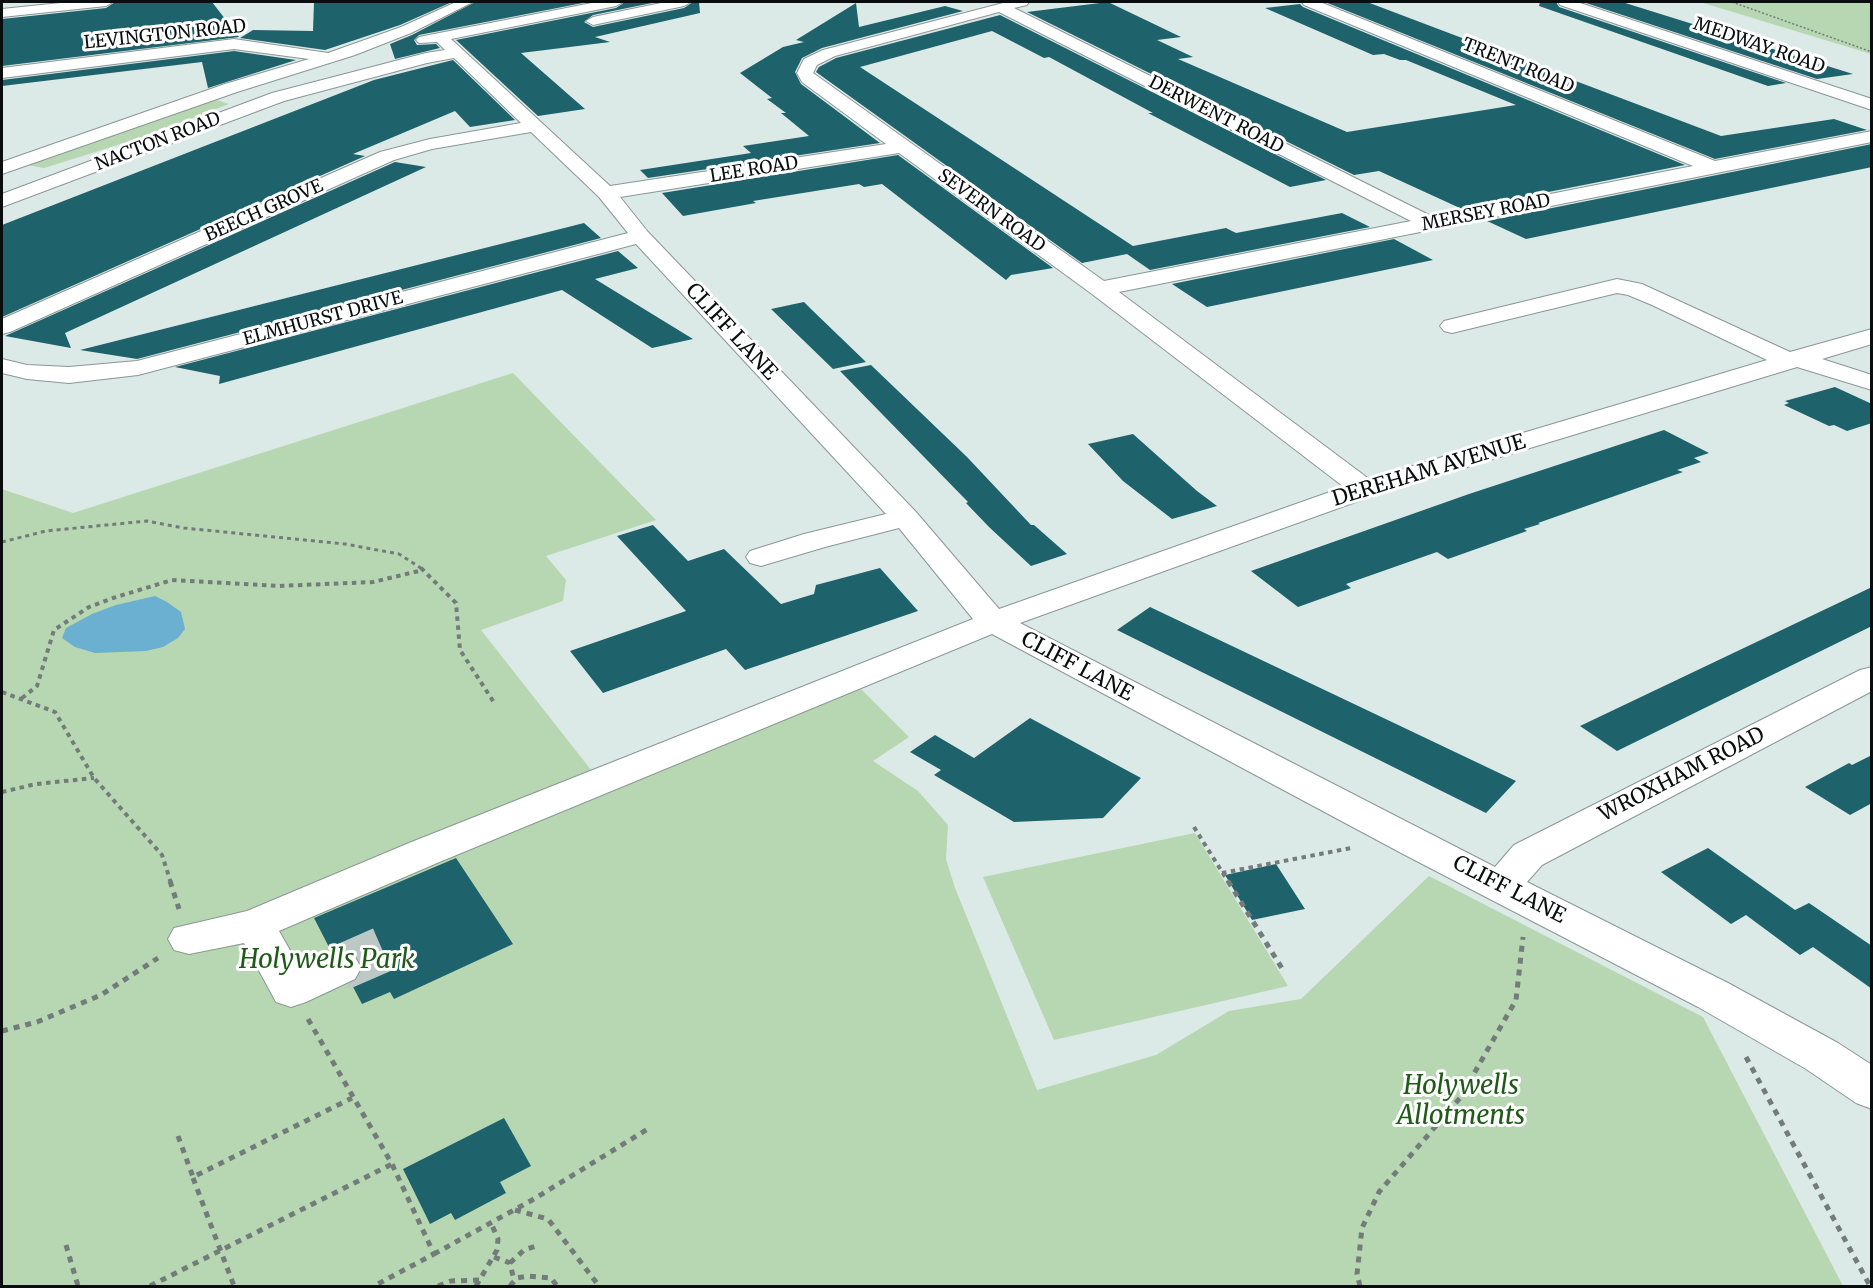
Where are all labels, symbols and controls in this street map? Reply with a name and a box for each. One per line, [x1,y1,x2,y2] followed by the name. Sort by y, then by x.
[1690,13,1828,79] street label: MEDWAY ROAD
[83,16,247,54] street label: LEVINGTON ROAD
[1459,34,1577,98] street label: TRENT ROAD
[1145,72,1287,158] street label: DERWENT ROAD
[92,108,224,176] street label: NACTON ROAD
[708,152,800,188] street label: LEE ROAD
[933,165,1049,257] street label: SEVERN ROAD
[202,175,326,247] street label: BEECH GROVE
[1420,190,1552,236] street label: MERSEY ROAD
[680,278,782,386] street label: CLIFF LANE
[241,287,405,351] street label: ELMHURST DRIVE
[1329,430,1529,512] street label: DEREHAM AVENUE
[1017,627,1137,707] street label: CLIFF LANE
[1595,722,1769,828] street label: WROXHAM ROAD
[1448,851,1570,929] street label: CLIFF LANE
[239,945,415,977] park label: Holywells Park
[1397,1071,1525,1132] park label: Holywells Allotments

